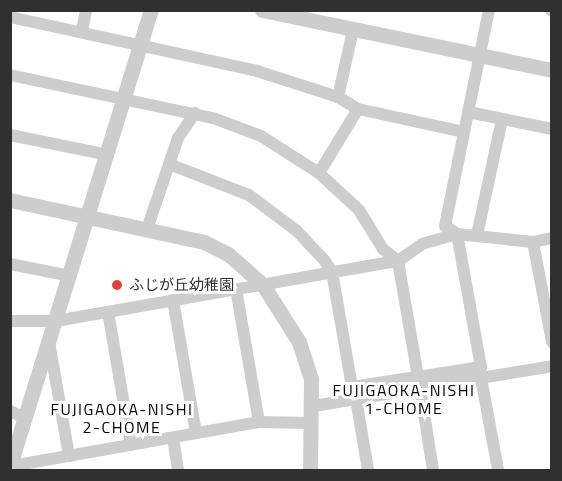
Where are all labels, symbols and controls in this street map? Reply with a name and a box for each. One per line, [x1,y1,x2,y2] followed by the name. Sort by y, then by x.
[129,276,234,294] place label: ふじが丘幼稚園
[110,278,124,292] marker: ふじが丘幼稚園
[333,380,475,418] district label: FUJIGAOKA-NISHI 1-CHOME
[51,399,193,437] district label: FUJIGAOKA-NISHI 2-CHOME

